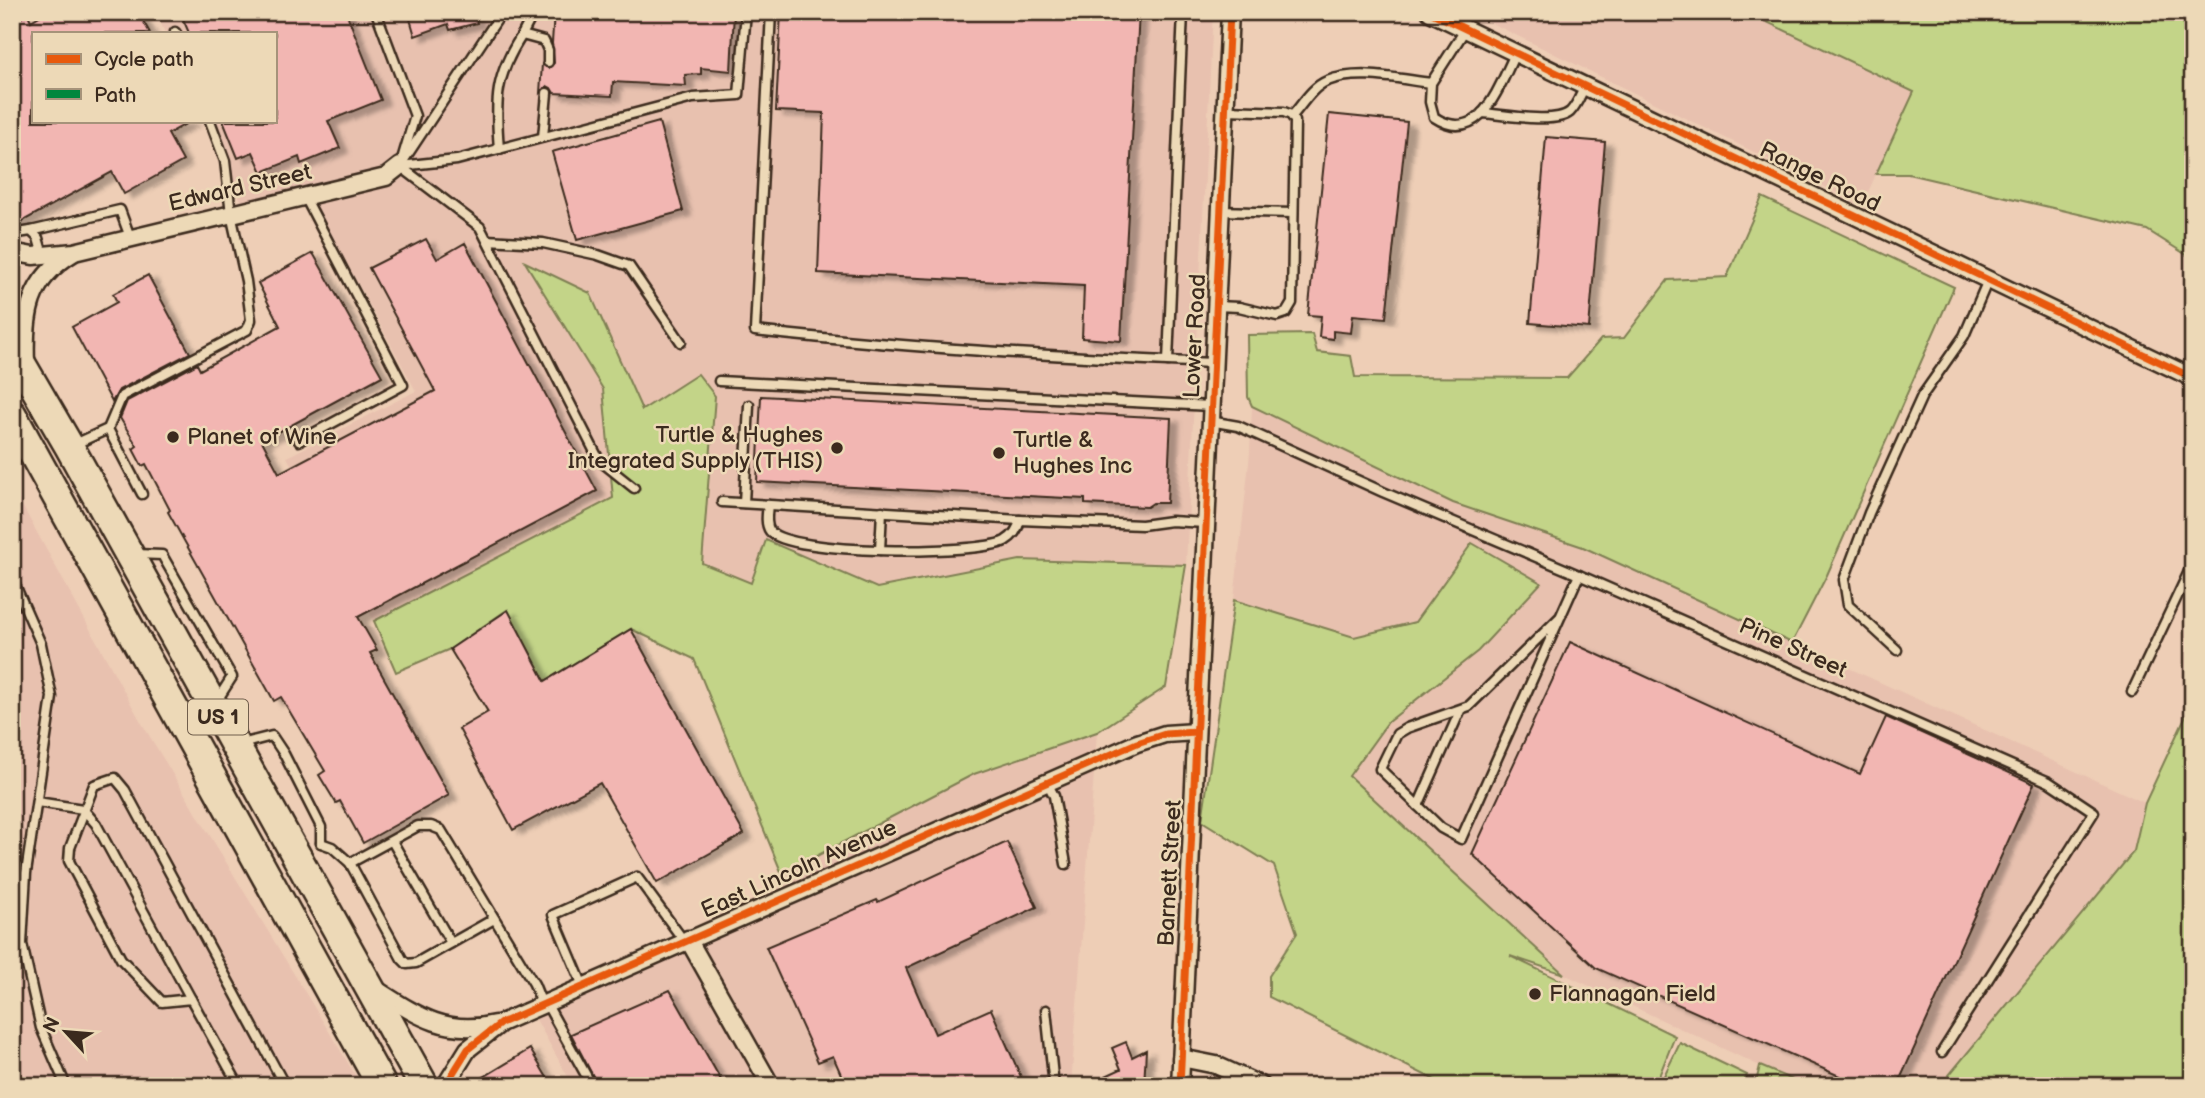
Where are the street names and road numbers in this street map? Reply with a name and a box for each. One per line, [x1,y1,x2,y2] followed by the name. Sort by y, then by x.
[1755,136,1885,218] street label: Range Road
[166,158,314,218] street label: Edward Street
[1178,273,1212,399] street label: Lower Road
[1735,612,1851,684] street label: Pine Street
[188,700,248,734] road number: US 1
[1152,799,1188,947] street label: Barnett Street
[697,813,901,925] street label: East Lincoln Avenue

